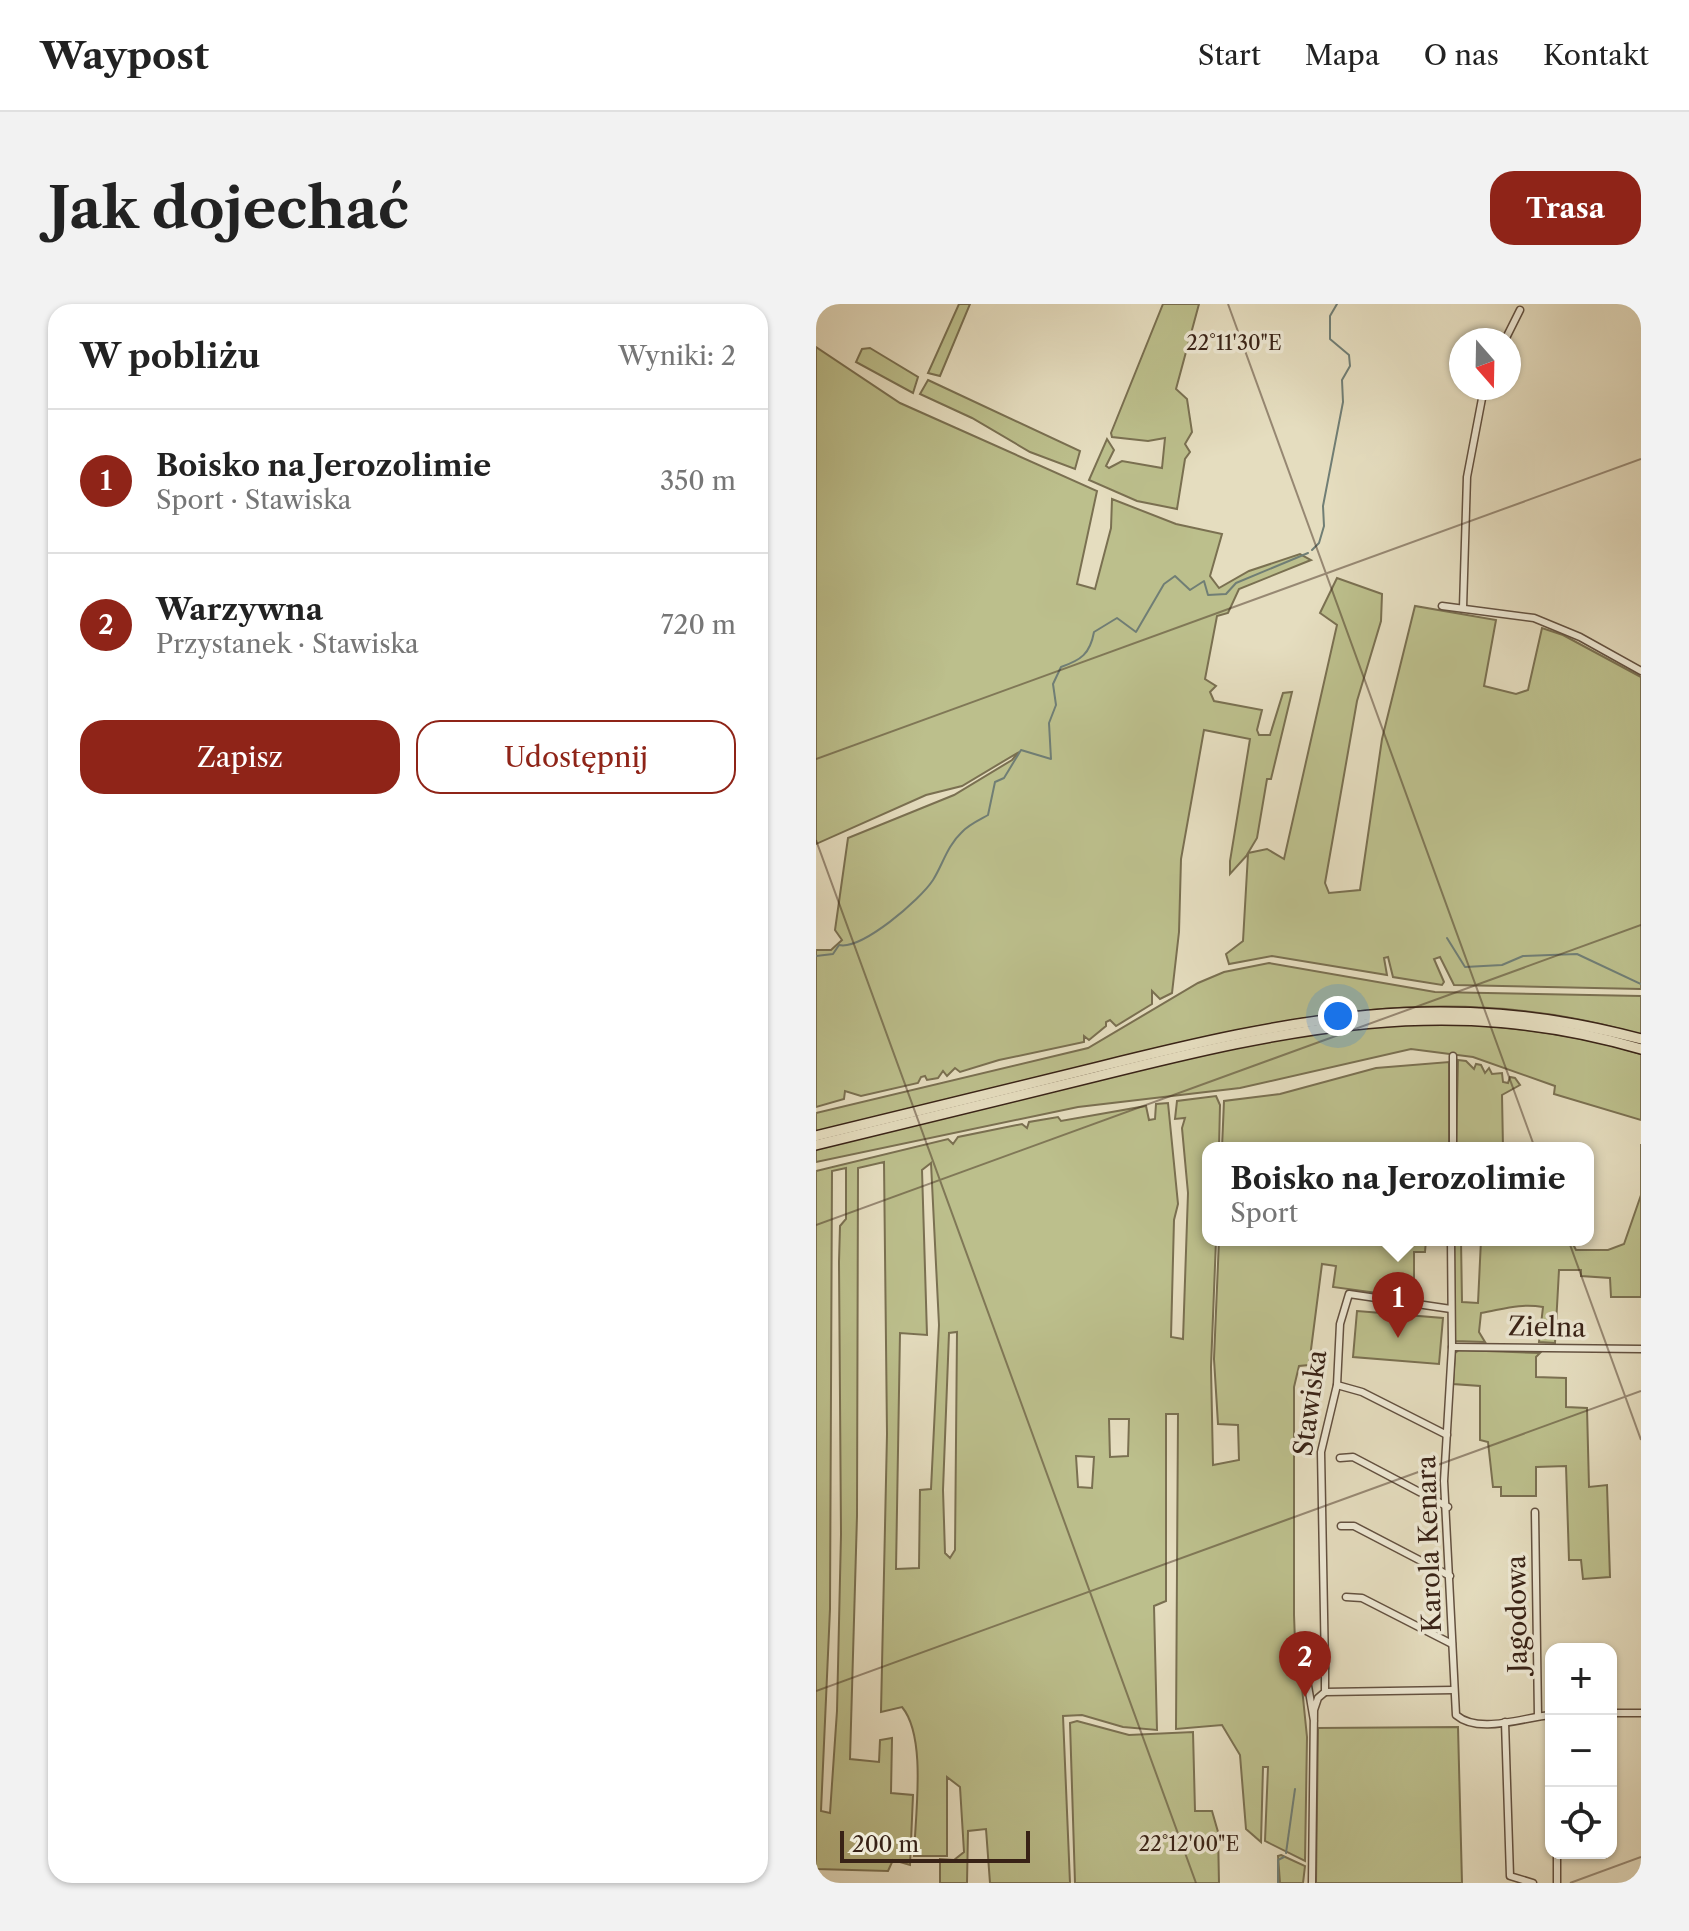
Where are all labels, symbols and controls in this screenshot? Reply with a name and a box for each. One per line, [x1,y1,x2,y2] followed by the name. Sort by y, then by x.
[40,32,209,79] text: Waypost
[1198,38,1261,72] text: Start
[1305,38,1380,72] text: Mapa
[1424,38,1499,72] text: O nas
[1543,38,1649,72] text: Kontakt
[1490,171,1641,245] button: Trasa
[48,174,409,243] text: Jak dojechać
[1449,328,1521,400] north arrow
[1186,331,1282,355] text: 22°11'30"E
[80,335,260,377] text: W pobliżu
[618,340,736,372] text: Wyniki: 2
[156,447,491,484] text: Boisko na Jerozolimie
[100,465,112,497] text: 1
[660,465,736,497] text: 350 m
[156,484,351,516] text: Sport · Stawiska
[156,591,323,628] text: Warzywna
[98,609,114,641] text: 2
[661,609,736,641] text: 720 m
[156,628,419,660] text: Przystanek · Stawiska
[80,720,400,794] button: Zapisz
[416,720,736,794] button: Udostępnij
[1318,996,1358,1036] your location
[1202,1142,1594,1246] popup
[1230,1160,1566,1197] text: Boisko na Jerozolimie
[1230,1197,1298,1229] text: Sport
[1372,1272,1424,1338] pin: 1
[1508,1310,1586,1344] street label: Zielna
[1287,1348,1333,1458] street label: Stawiska
[1410,1455,1448,1633] street label: Karola Kenara
[1500,1555,1534,1677] street label: Jagodowa
[1279,1631,1331,1697] pin: 2
[1545,1643,1617,1859] map controls
[1545,1643,1617,1715] button: +
[1545,1715,1617,1787] button: −
[1545,1787,1617,1859] button: locate
[840,1827,1030,1863] scale bar
[852,1831,919,1858] text: 200 m
[1139,1832,1239,1856] text: 22°12'00"E

